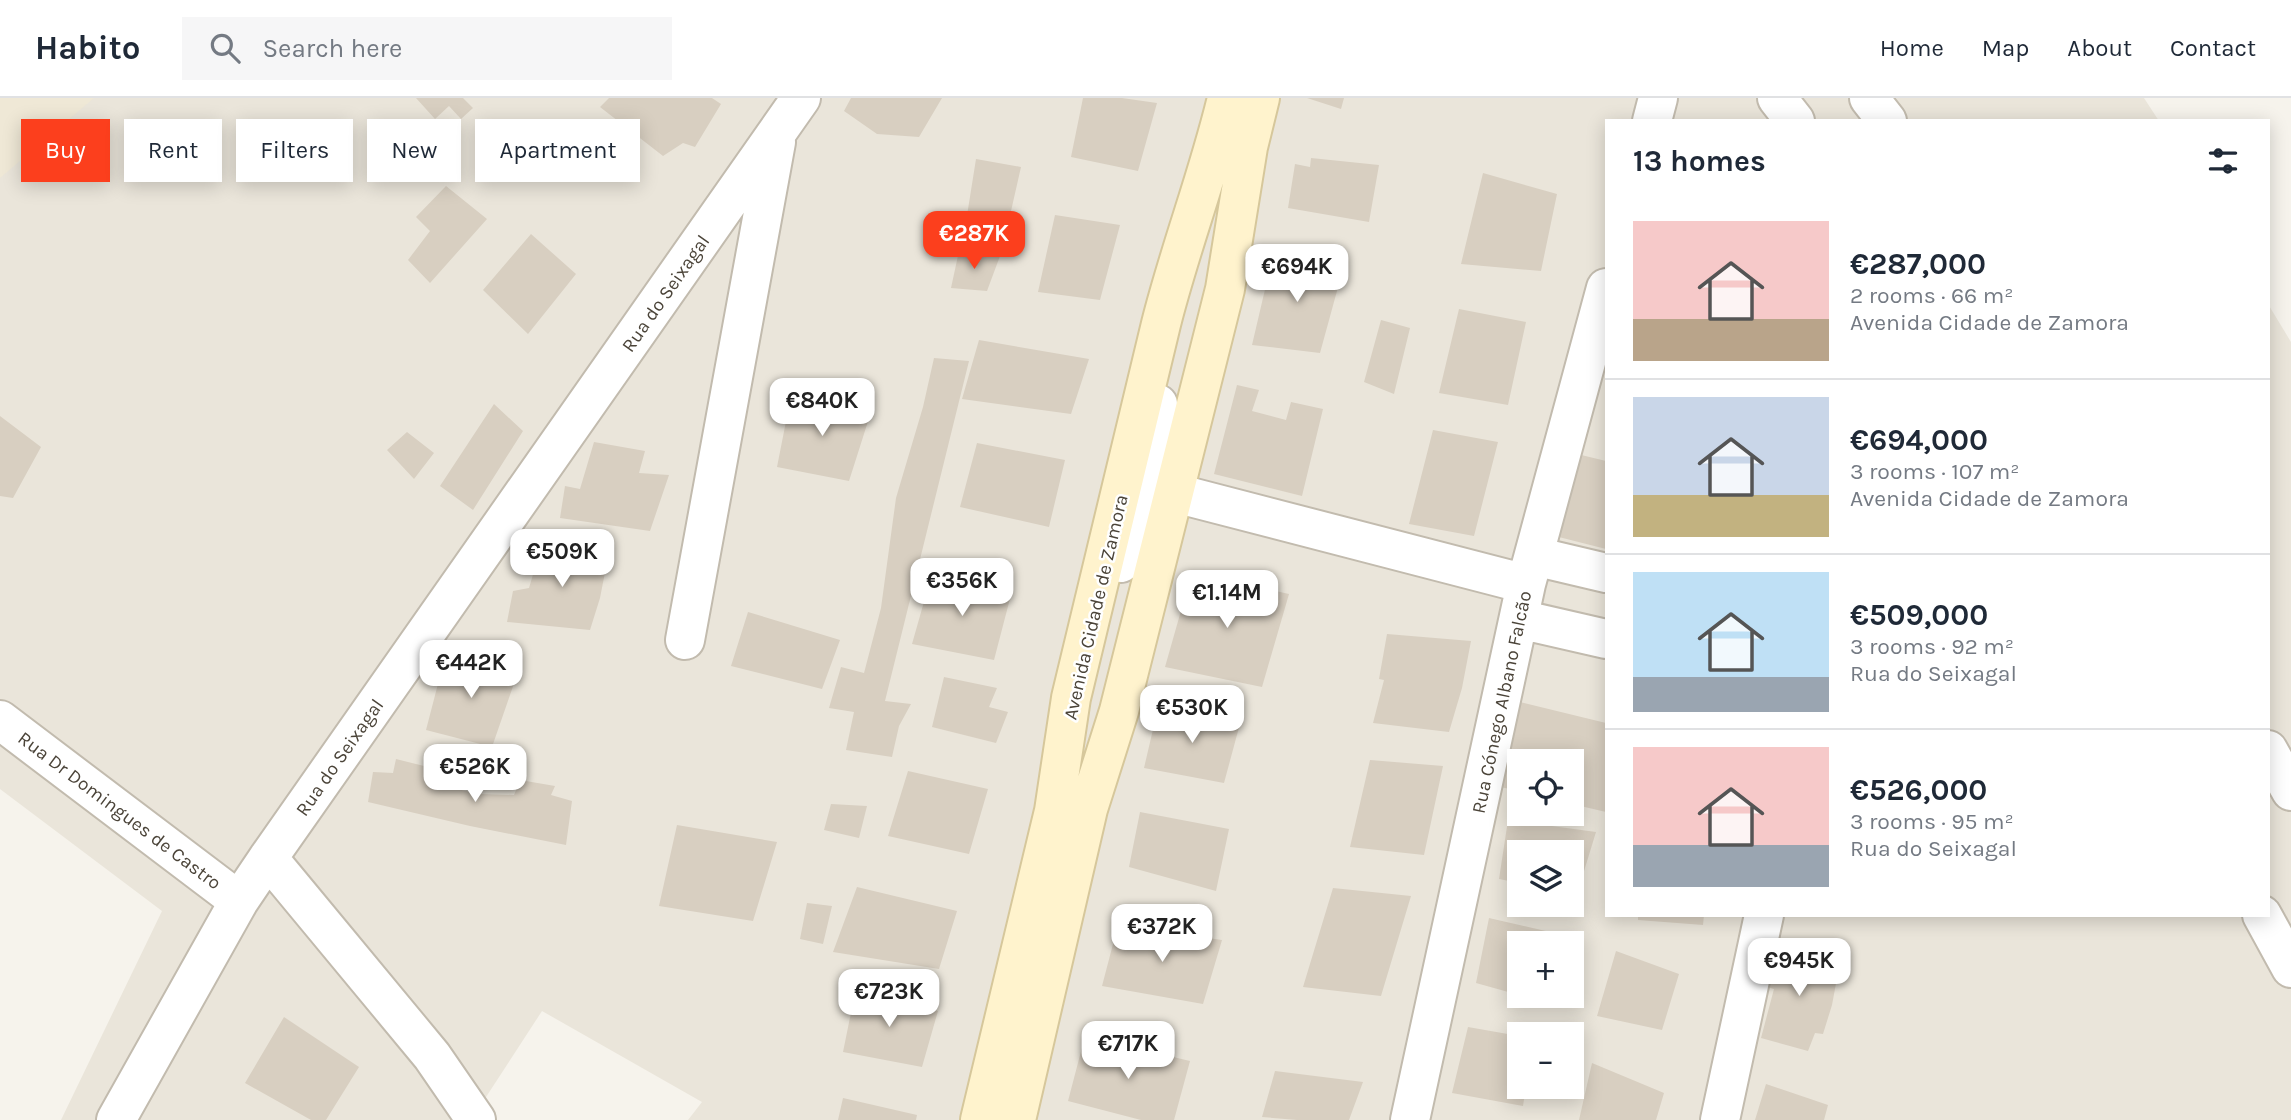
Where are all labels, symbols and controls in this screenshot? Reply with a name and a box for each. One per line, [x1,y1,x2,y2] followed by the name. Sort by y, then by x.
[182,17,672,80] search box
[35,29,140,67] text: Habito
[206,29,244,67] icon: search
[262,33,402,64] text: Search here
[1880,34,1944,62] text: Home
[1982,34,2029,62] text: Map
[2067,34,2132,62] text: About
[2170,34,2256,62] text: Contact
[21,119,110,182] chip: Buy
[124,119,222,182] chip: Rent
[236,119,353,182] chip: Filters
[367,119,461,182] chip: New
[475,119,640,182] chip: Apartment
[2204,142,2242,180] icon: filters
[1633,143,1766,179] text: 13 homes
[925,212,1023,271] pin: €287K
[939,220,1009,247] text: €287K
[617,231,714,356] street label: Rua do Seixagal
[1248,244,1346,304] pin: €694K
[1850,246,1986,282] text: €287,000
[1689,249,1773,333] icon: home
[1261,253,1333,280] text: €694K
[1850,282,2013,309] text: 2 rooms · 66 m²
[1850,309,2129,336] text: Avenida Cidade de Zamora
[773,378,871,438] pin: €840K
[786,387,858,414] text: €840K
[1850,422,1988,458] text: €694,000
[1689,425,1773,509] icon: home
[1850,458,2019,485] text: 3 rooms · 107 m²
[1850,485,2129,512] text: Avenida Cidade de Zamora
[1059,492,1133,722] street label: Avenida Cidade de Zamora
[513,530,611,589] pin: €509K
[526,538,598,565] text: €509K
[913,559,1011,618] pin: €356K
[926,567,998,594] text: €356K
[1170,570,1284,630] pin: €1.14M
[1192,579,1262,606] text: €1.14M
[1468,589,1536,816] street label: Rua Cónego Albano Falcão
[1850,597,1988,633] text: €509,000
[1689,600,1773,684] icon: home
[1850,633,2014,660] text: 3 rooms · 92 m²
[422,640,520,700] pin: €442K
[436,649,506,676] text: €442K
[1850,660,2017,687] text: Rua do Seixagal
[1143,686,1241,745] pin: €530K
[1156,694,1228,721] text: €530K
[291,695,388,820] street label: Rua do Seixagal
[14,727,225,894] street label: Rua Dr Domingues de Castro
[426,744,524,804] pin: €526K
[1507,749,1584,1099] map controls
[1507,749,1584,826] button: locate
[440,753,510,780] text: €526K
[1850,772,1987,808] text: €526,000
[1689,775,1773,859] icon: home
[1850,808,2014,835] text: 3 rooms · 95 m²
[1850,835,2017,862] text: Rua do Seixagal
[1507,840,1584,917] button: layers
[1113,904,1211,964] pin: €372K
[1127,913,1197,940] text: €372K
[1507,931,1584,1008] button: +
[1750,939,1848,998] pin: €945K
[1764,947,1834,974] text: €945K
[840,970,938,1029] pin: €723K
[854,978,924,1005] text: €723K
[1079,1021,1177,1081] pin: €717K
[1507,1022,1584,1099] button: −
[1098,1030,1158,1057] text: €717K

